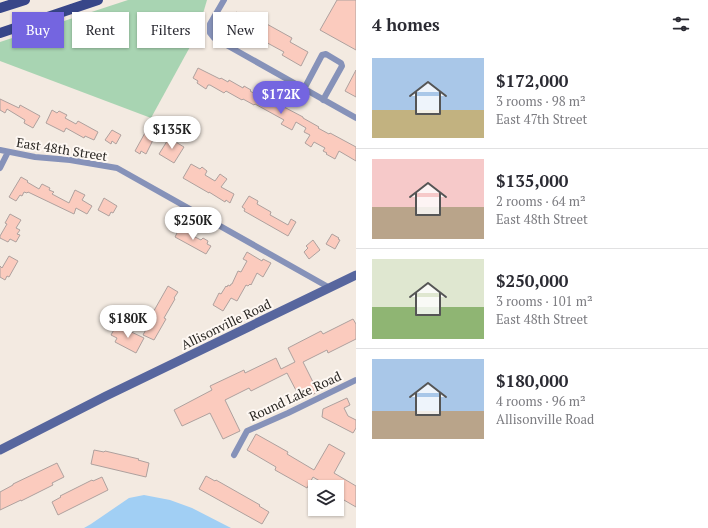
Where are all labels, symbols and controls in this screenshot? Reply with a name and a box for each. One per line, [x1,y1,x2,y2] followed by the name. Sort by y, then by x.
[12,12,64,48] chip: Buy
[72,12,129,48] chip: Rent
[137,12,205,48] chip: Filters
[213,12,268,48] chip: New
[372,13,440,36] text: 4 homes
[670,13,692,35] icon: filters
[496,69,568,92] text: $172,000
[404,74,452,122] icon: home
[253,81,309,115] pin: $172K
[262,85,300,103] text: $172K
[496,92,586,110] text: 3 rooms · 98 m²
[496,110,587,128] text: East 47th Street
[144,116,200,150] pin: $135K
[153,120,191,138] text: $135K
[15,133,109,165] street label: East 48th Street
[496,169,568,192] text: $135,000
[404,175,452,223] icon: home
[496,192,586,210] text: 2 rooms · 64 m²
[165,207,221,241] pin: $250K
[496,210,588,228] text: East 48th Street
[174,211,212,229] text: $250K
[496,269,568,292] text: $250,000
[404,275,452,323] icon: home
[496,292,593,310] text: 3 rooms · 101 m²
[178,294,274,354] street label: Allisonville Road
[100,305,156,339] pin: $180K
[109,309,147,327] text: $180K
[496,310,588,328] text: East 48th Street
[246,367,344,425] street label: Round Lake Road
[496,369,568,392] text: $180,000
[404,375,452,423] icon: home
[496,392,586,410] text: 4 rooms · 96 m²
[496,410,594,428] text: Allisonville Road
[308,480,344,516] map controls
[308,480,344,516] button: layers

